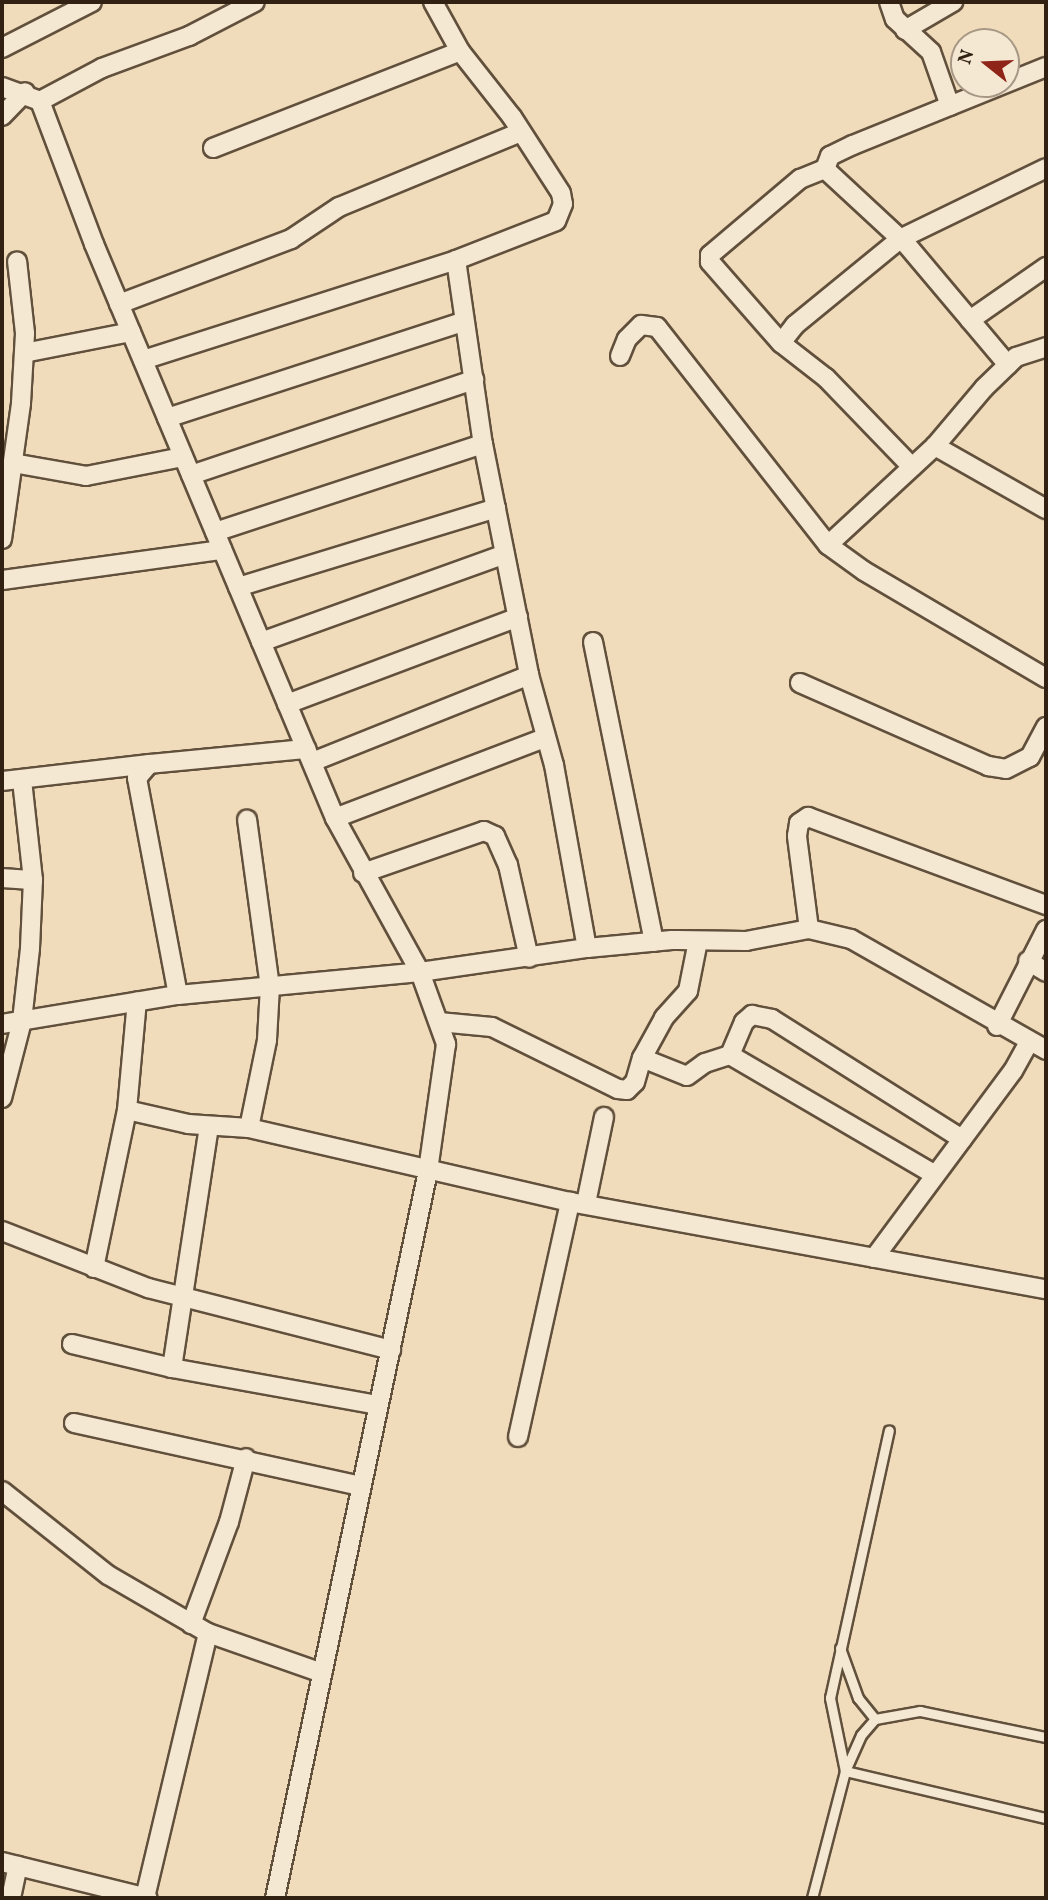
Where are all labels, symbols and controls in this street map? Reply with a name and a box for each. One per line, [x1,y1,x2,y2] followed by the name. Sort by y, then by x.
[950,28,1020,98] north arrow
[952,47,981,68] text: N

